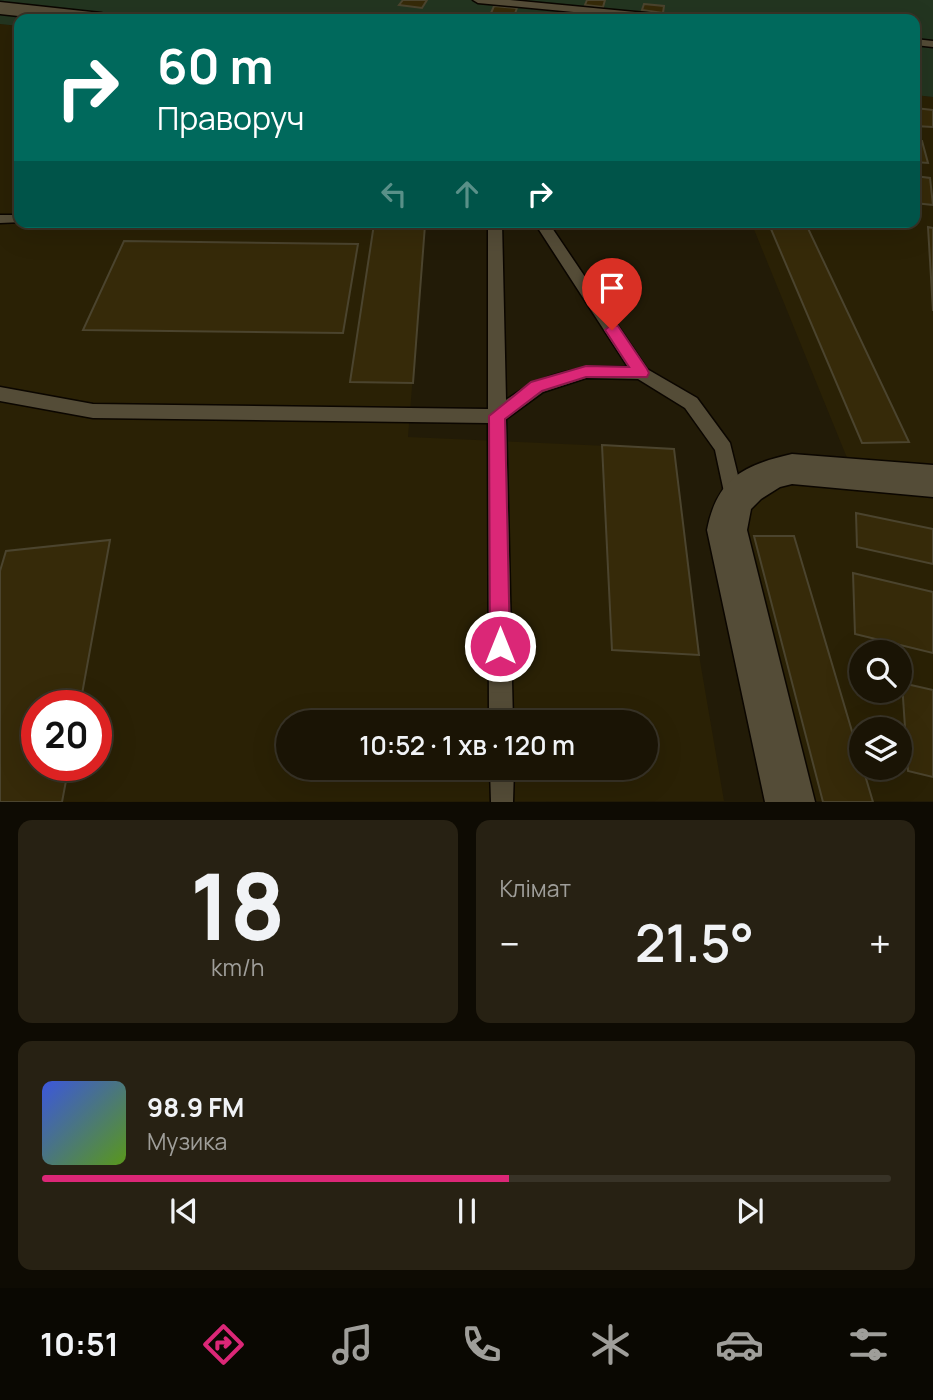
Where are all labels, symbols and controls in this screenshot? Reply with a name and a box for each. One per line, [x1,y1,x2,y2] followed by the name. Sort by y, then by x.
[157,32,274,99] text: 60 m
[42,42,133,133] icon: right
[157,96,305,140] text: Праворуч
[375,175,413,213] icon: left
[448,175,486,213] icon: ahead
[521,175,559,213] icon: right
[582,258,642,330] pin
[593,269,631,307] icon: arrive
[463,609,537,683] position arrow
[849,640,912,780] map controls
[849,640,912,703] button: search
[21,690,112,781] speed limit sign: 20
[849,717,912,780] button: layers
[359,727,575,763] text: 10:52 · 1 хв · 120 m
[190,843,286,967] text: 18
[500,872,571,904] text: Клімат
[635,907,754,978] text: 21.5°
[500,917,520,969] text: −
[869,917,891,969] text: +
[211,951,265,983] text: km/h
[147,1089,244,1125] text: 98.9 FM
[147,1125,227,1157] text: Музика
[165,1192,203,1230] icon: previous
[448,1192,486,1230] icon: pause
[731,1192,769,1230] icon: next
[199,1320,248,1369] icon: directions
[328,1320,377,1369] icon: music
[457,1320,506,1369] icon: phone
[586,1320,635,1369] icon: climate
[715,1320,764,1369] icon: car
[844,1320,893,1369] icon: filters
[40,1322,119,1366] text: 10:51

